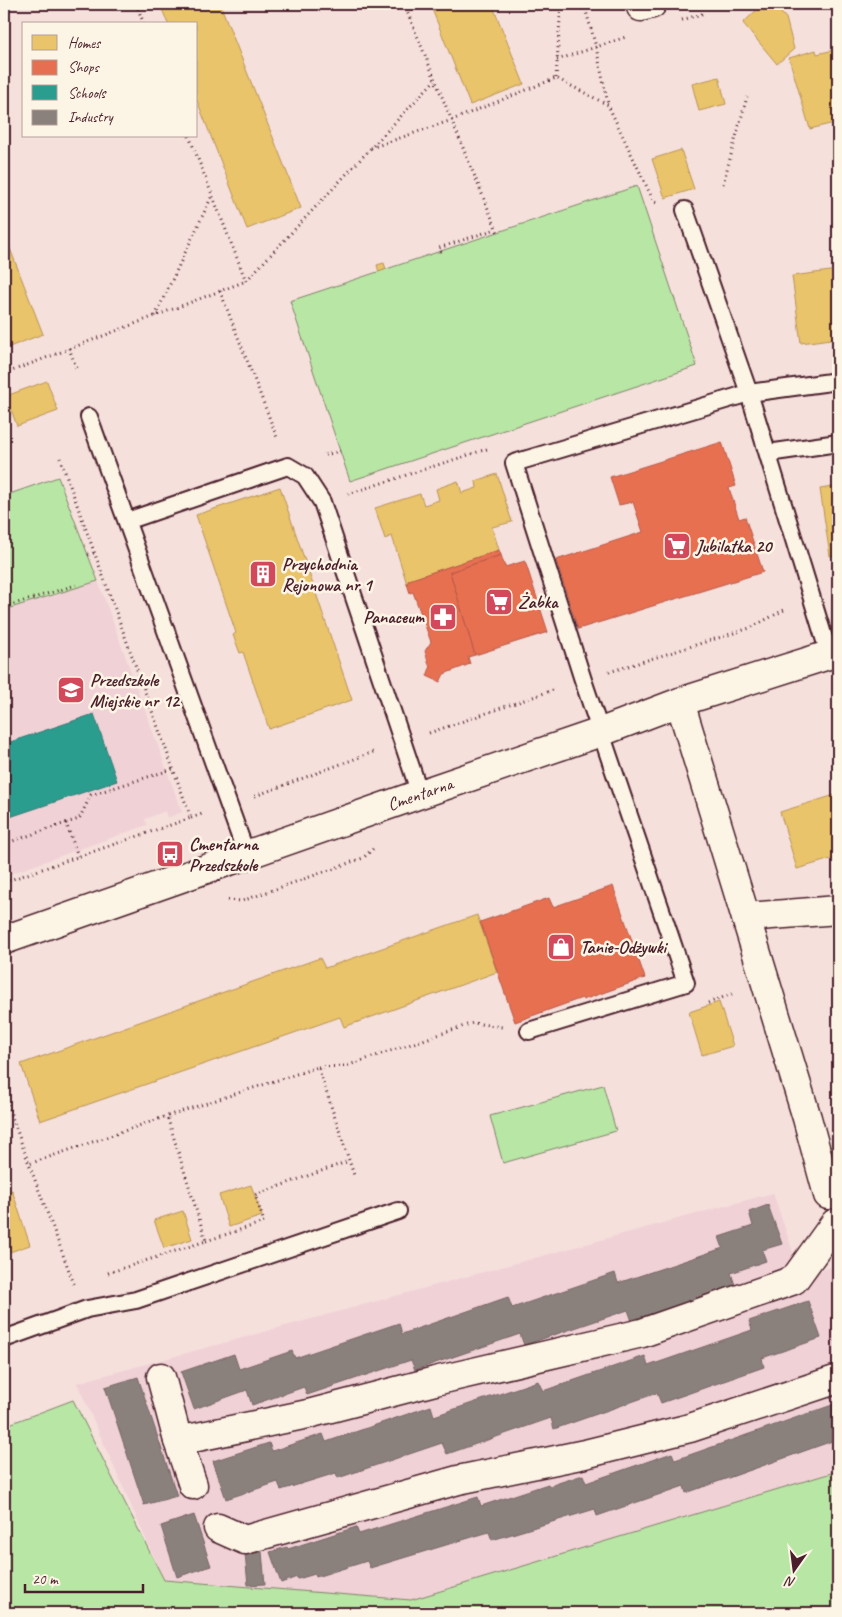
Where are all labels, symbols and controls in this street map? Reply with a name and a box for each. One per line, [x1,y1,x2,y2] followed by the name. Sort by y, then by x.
[22,22,198,138] legend
[68,34,102,53] text: Homes
[68,58,101,77] text: Shops
[68,84,107,103] text: Schools
[68,108,115,127] text: Industry
[662,531,692,561] supermarket icon: Jubilatka 20
[694,535,773,557] place label: Jubilatka 20
[282,553,374,596] place label: Przychodnia Rejonowa nr 1
[248,559,278,589] building icon: Przychodnia Rejonowa nr 1
[484,587,514,617] supermarket icon: Żabka
[518,591,559,613] place label: Żabka
[428,602,458,632] pharmacy icon: Panaceum
[363,606,425,628] place label: Panaceum
[90,669,181,712] place label: Przedszkole Miejskie nr 12
[56,675,86,705] school or university icon: Przedszkole Miejskie nr 12
[384,772,457,815] street label: Cmentarna
[189,833,259,876] place label: Cmentarna Przedszkole
[155,839,185,869] bus stop icon: Cmentarna Przedszkole
[546,932,576,962] shop icon: Tanie-Odżywki
[580,936,668,958] place label: Tanie-Odżywki
[770,1544,820,1594] north arrow
[25,1562,142,1594] scale bar
[32,1570,59,1589] text: 20 m
[782,1572,797,1591] text: N

